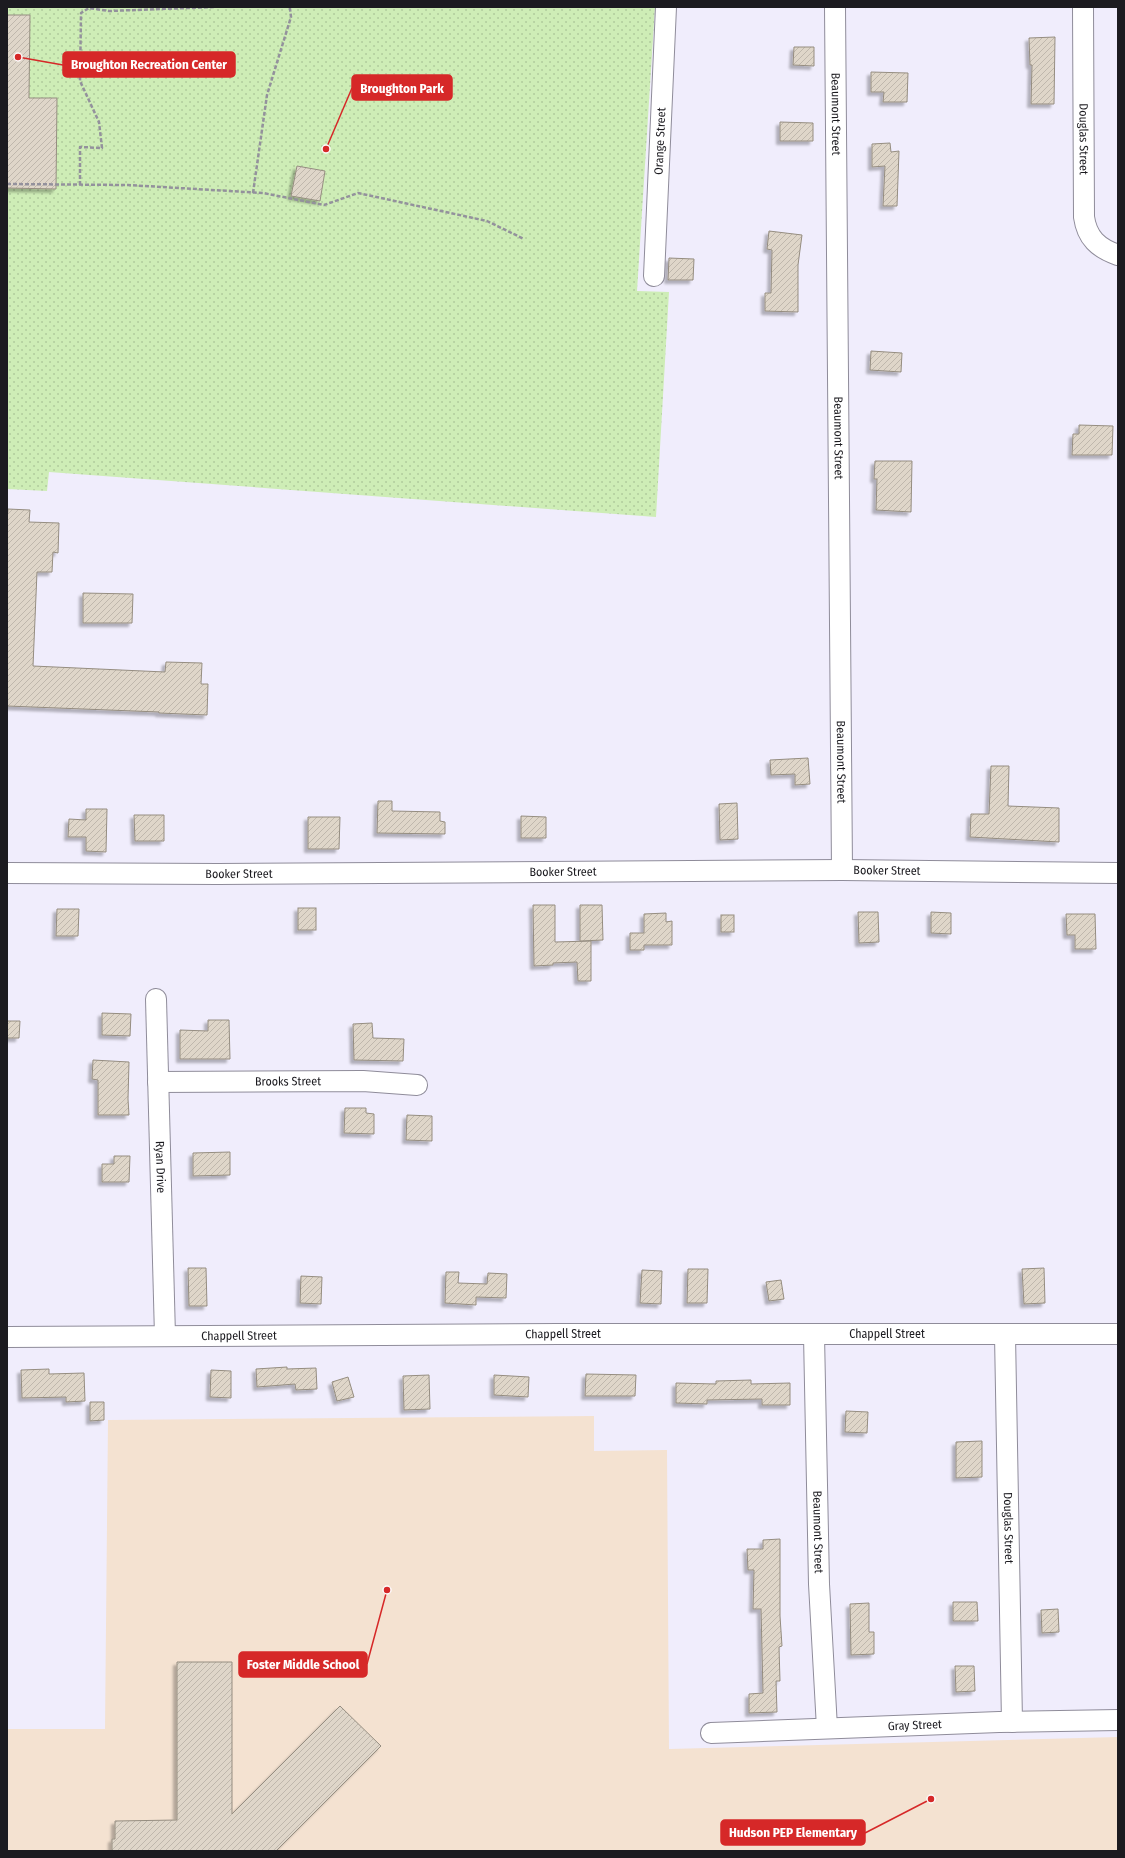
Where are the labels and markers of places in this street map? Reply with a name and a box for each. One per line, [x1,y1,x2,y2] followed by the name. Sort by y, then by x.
[63,52,235,77] callout: Broughton Recreation Center
[352,75,452,100] callout: Broughton Park
[239,1652,367,1677] callout: Foster Middle School
[721,1820,865,1845] callout: Hudson PEP Elementary

